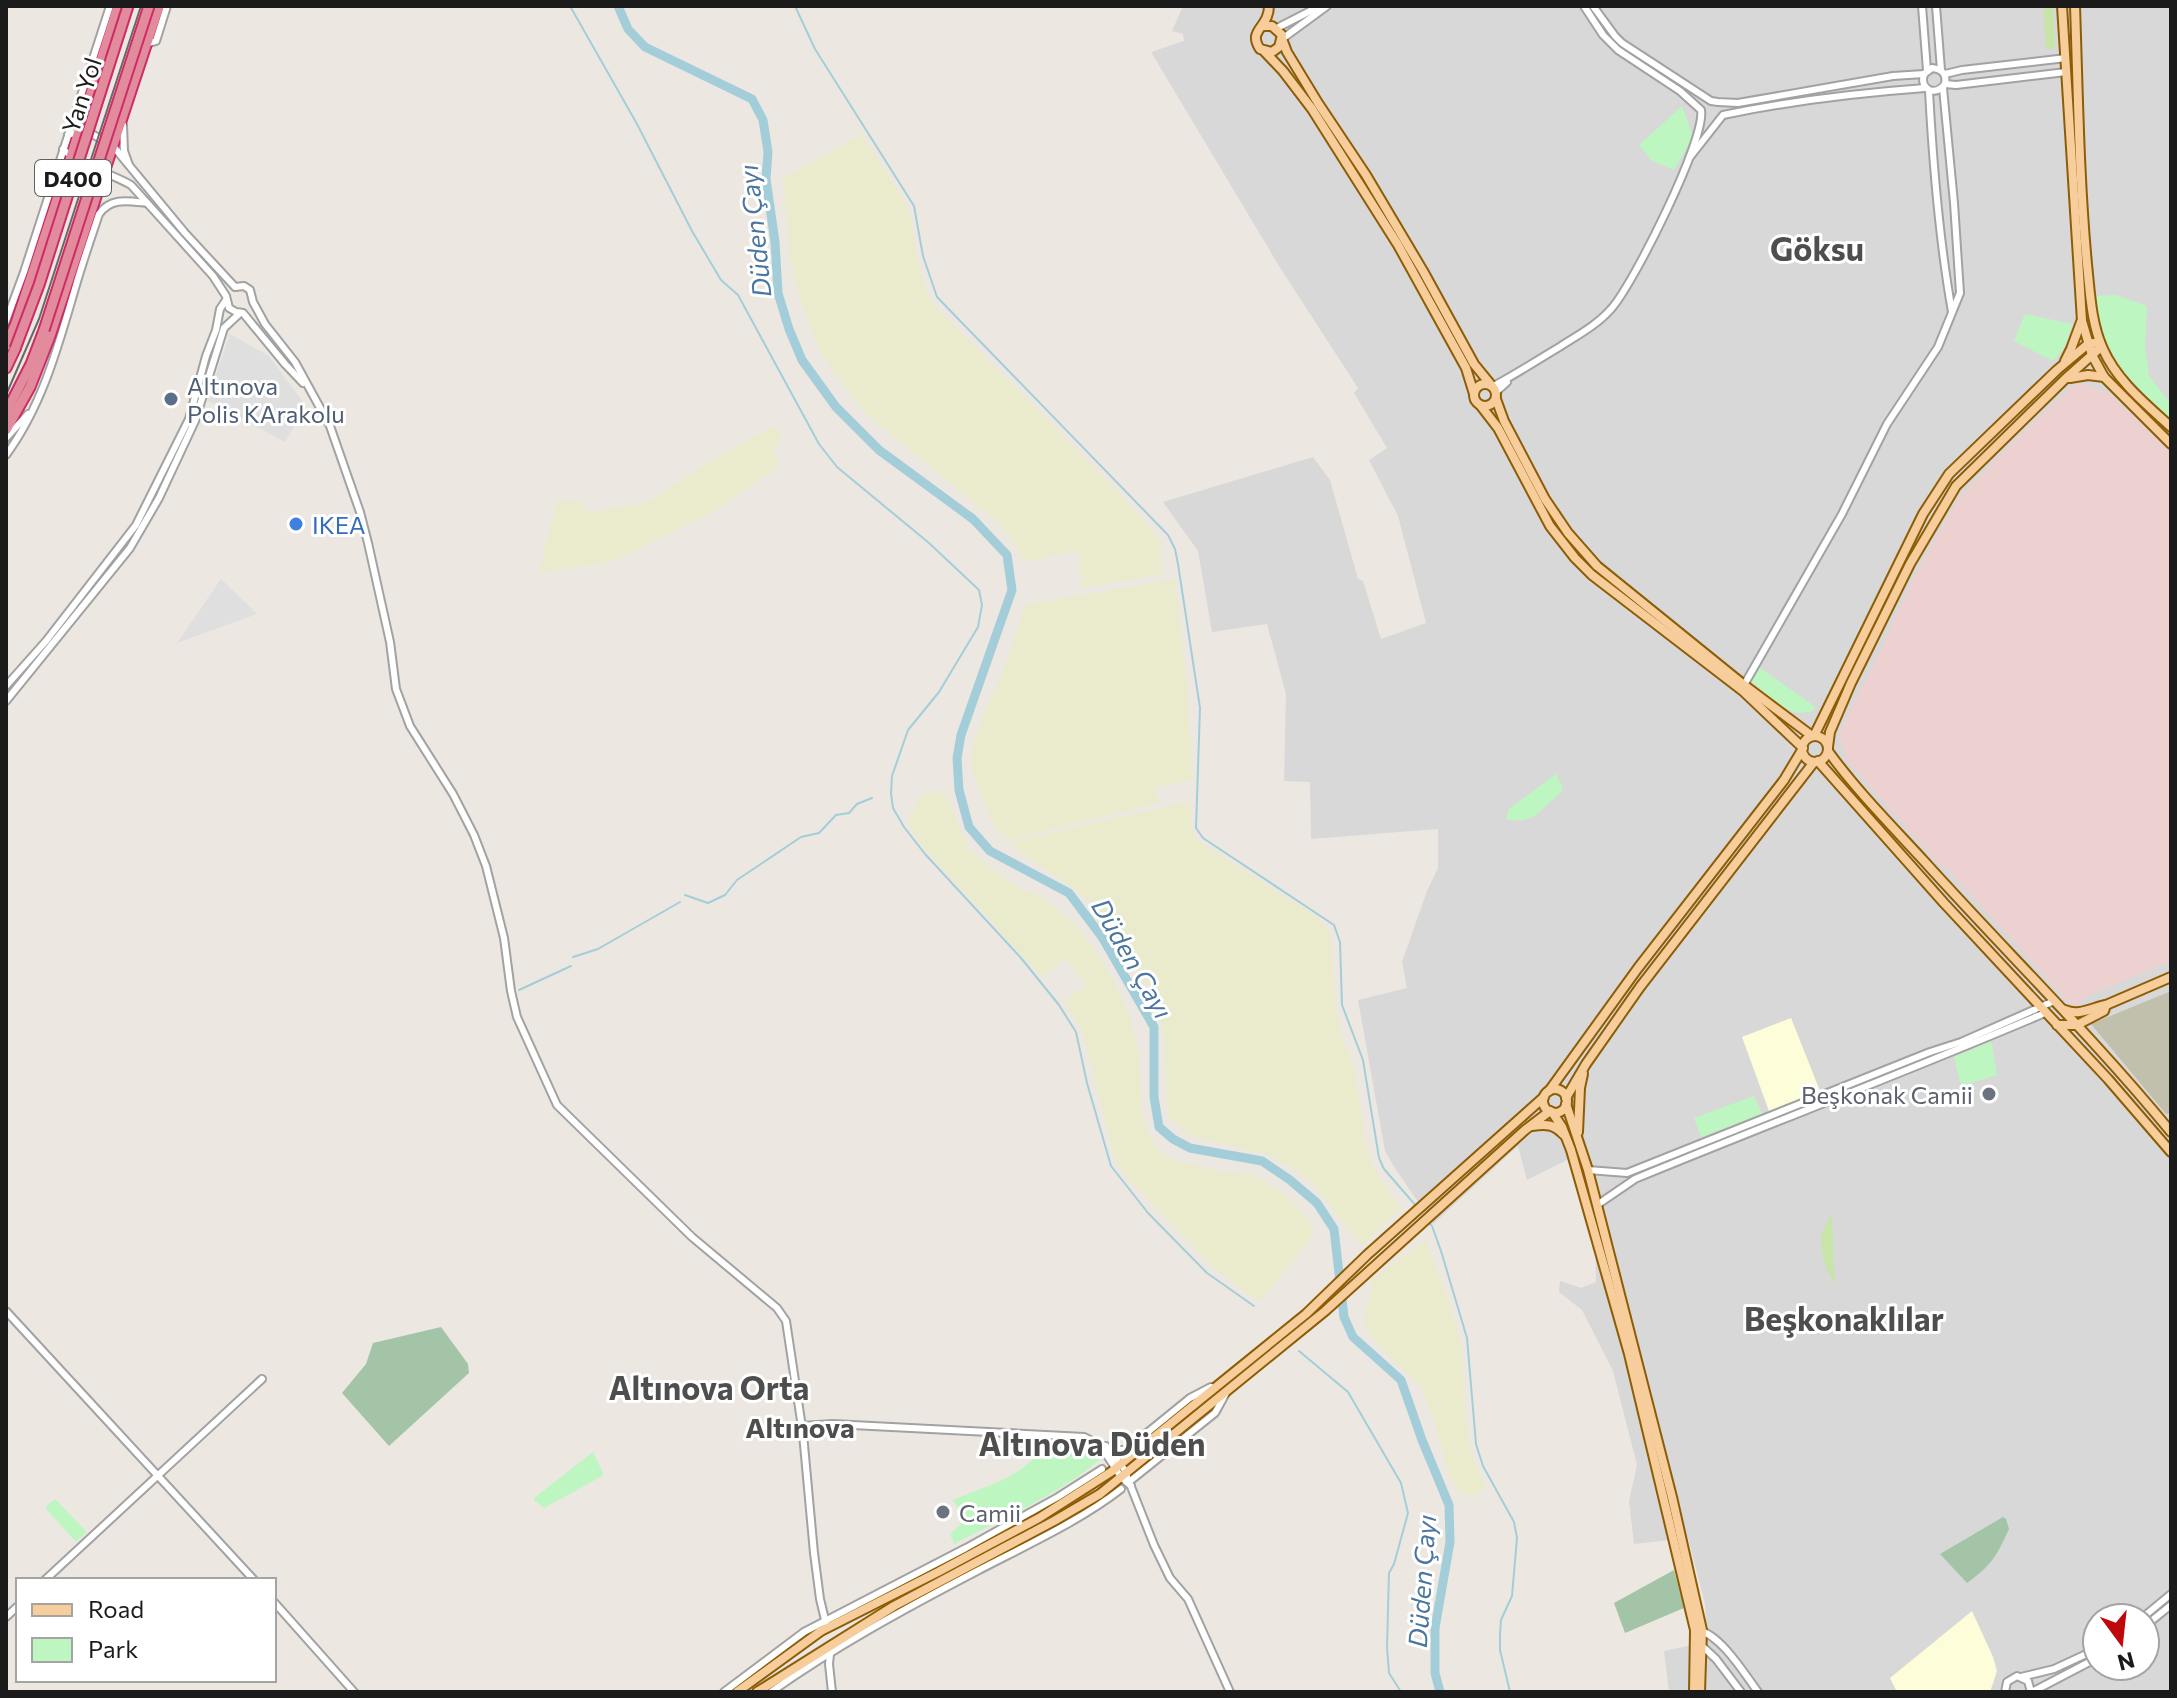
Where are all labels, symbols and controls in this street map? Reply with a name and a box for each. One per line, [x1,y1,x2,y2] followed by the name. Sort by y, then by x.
[55,53,107,137] street label: Yan Yol
[35,160,111,196] road number: D400
[732,163,776,299] water label: Düden Çayı
[1770,228,1864,268] district label: Göksu
[187,371,345,428] place label: Altınova Polis KArakolu
[162,390,180,408] marker: Altınova Polis KArakolu
[312,510,366,539] place label: IKEA
[287,515,305,533] marker: IKEA
[1086,893,1180,1023] water label: Düden Çayı
[1801,1080,1973,1109] place label: Beşkonak Camii
[1980,1085,1998,1103] marker: Beşkonak Camii
[1744,1298,1944,1338] district label: Beşkonaklılar
[609,1367,809,1407] district label: Altınova Orta
[745,1410,855,1444] district label: Altınova
[979,1423,1205,1463] district label: Altınova Düden
[959,1498,1021,1527] place label: Camii
[934,1503,952,1521] marker: Camii
[1401,1513,1441,1649] water label: Düden Çayı
[16,1578,276,1682] legend
[88,1594,144,1623] text: Road
[2081,1602,2161,1682] north arrow
[88,1634,138,1663] text: Park
[2115,1647,2138,1677] text: N

